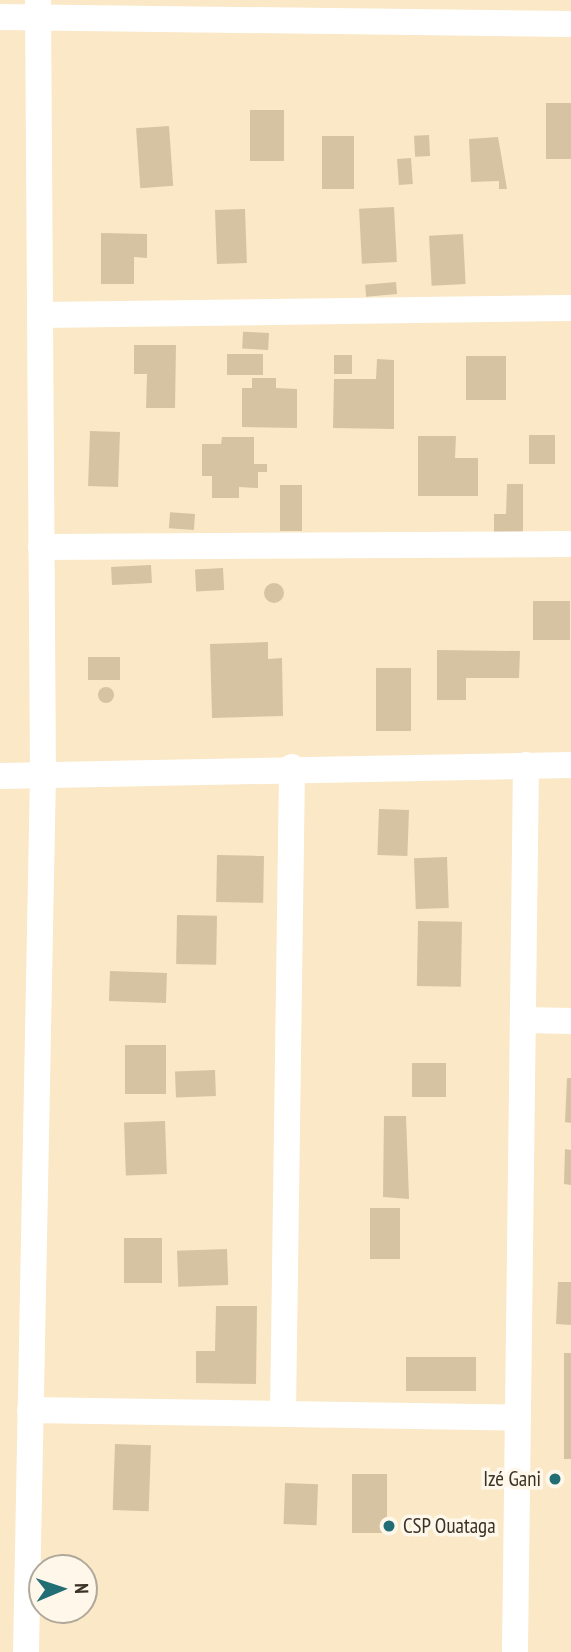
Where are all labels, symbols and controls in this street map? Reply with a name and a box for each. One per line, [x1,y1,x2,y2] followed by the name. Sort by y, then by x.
[483,1466,541,1492] place label: Izé Gani
[547,1471,563,1487] marker: Izé Gani
[403,1513,496,1539] place label: CSP Ouataga
[381,1518,397,1534] marker: CSP Ouataga
[28,1554,98,1624] north arrow
[70,1583,94,1594] text: N

